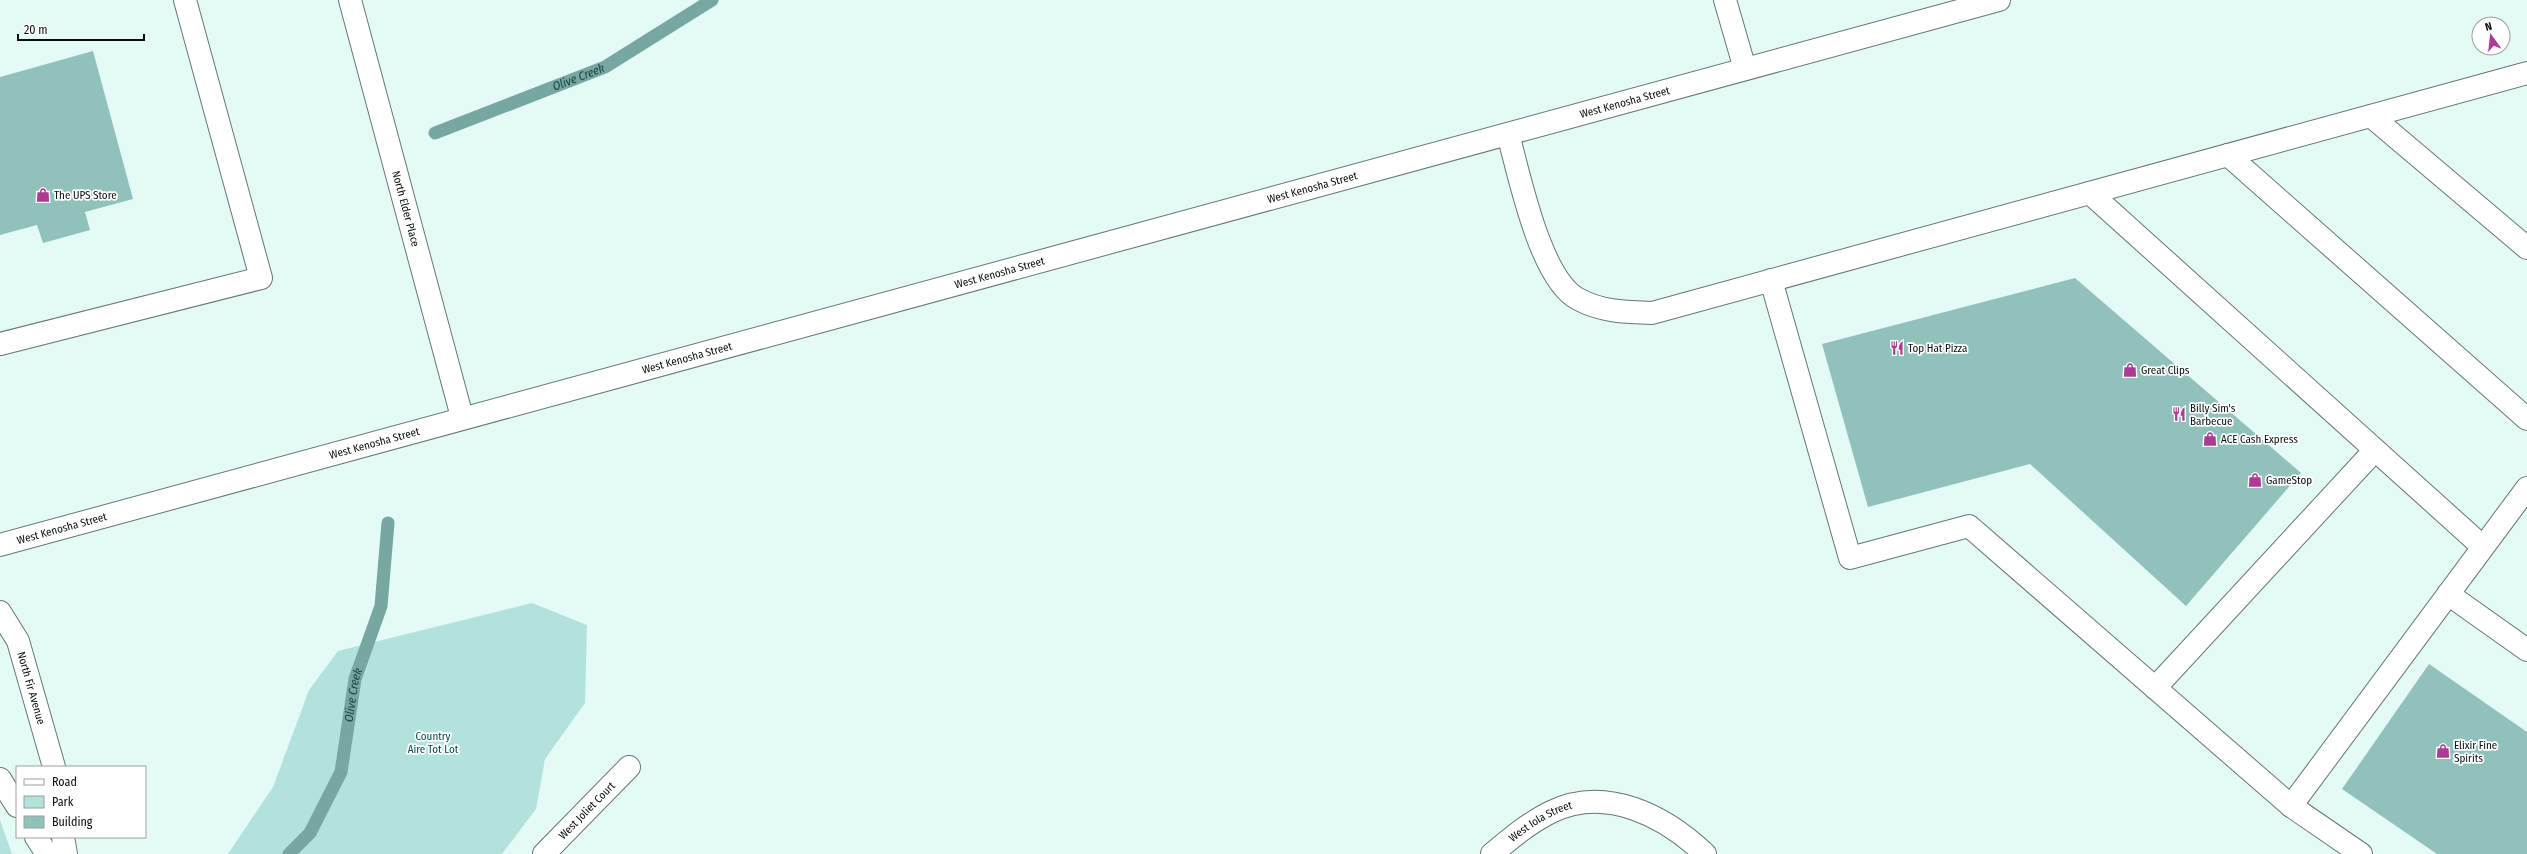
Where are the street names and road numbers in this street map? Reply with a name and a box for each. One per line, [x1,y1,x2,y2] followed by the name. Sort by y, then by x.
[1578,84,1672,121] street label: West Kenosha Street
[389,169,422,248] street label: North Elder Place
[1266,169,1359,206] street label: West Kenosha Street
[953,254,1047,291] street label: West Kenosha Street
[641,340,734,377] street label: West Kenosha Street
[328,425,421,462] street label: West Kenosha Street
[15,510,109,547] street label: West Kenosha Street
[14,650,48,726] street label: North Fir Avenue
[556,779,618,842] street label: West Joliet Court
[1506,799,1574,844] street label: West Iola Street

